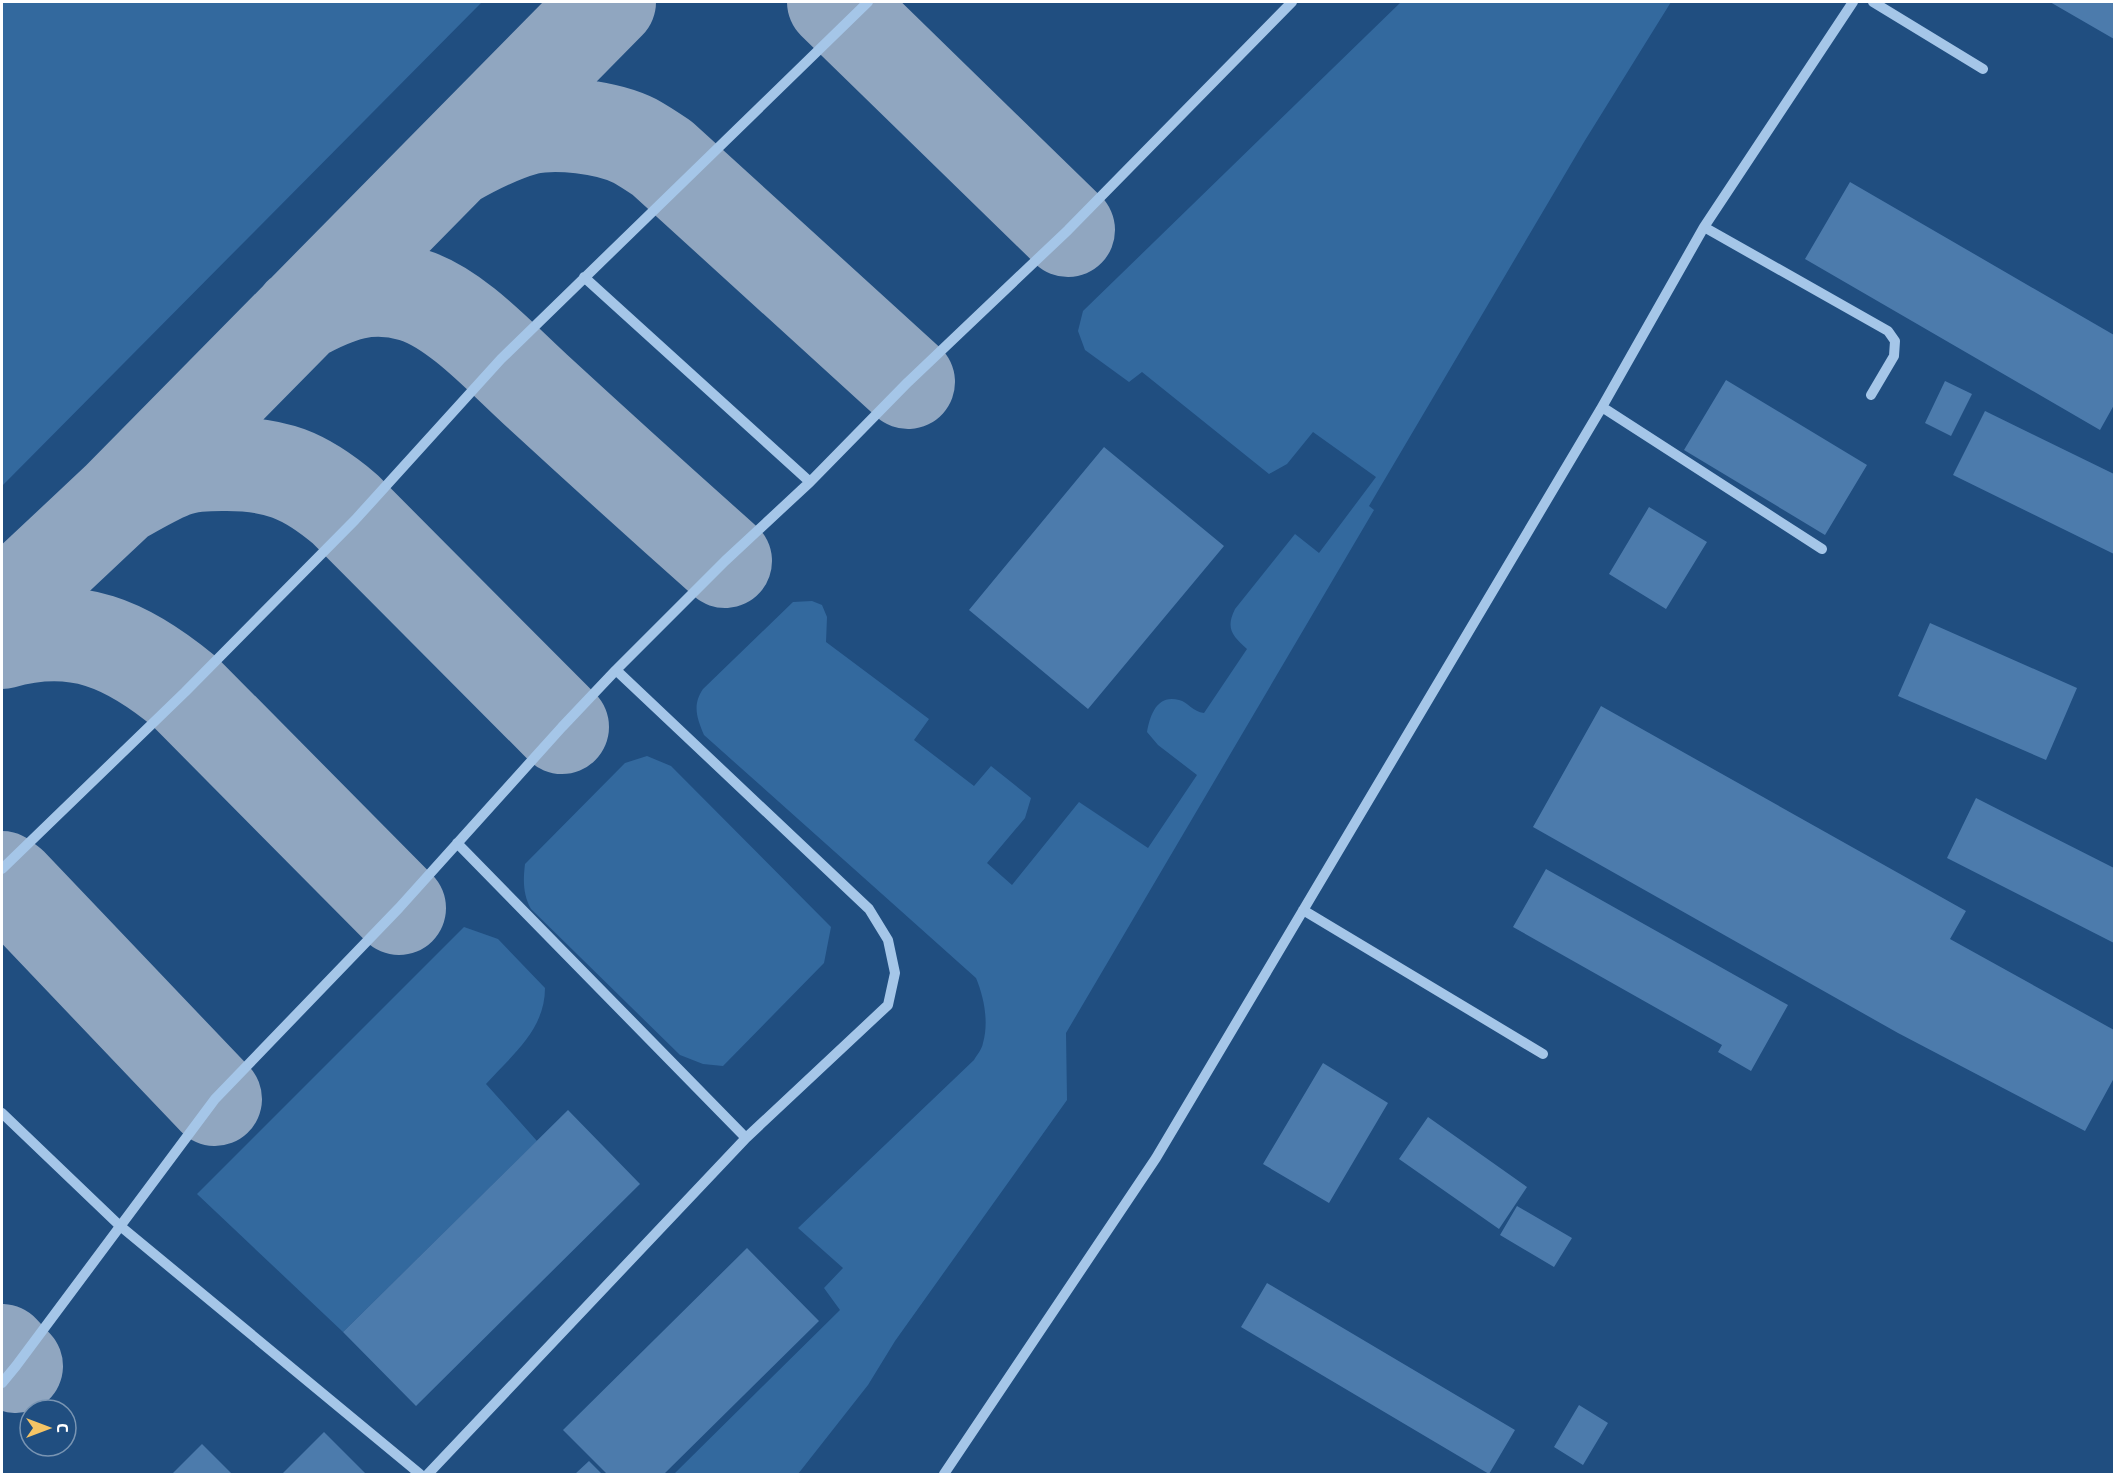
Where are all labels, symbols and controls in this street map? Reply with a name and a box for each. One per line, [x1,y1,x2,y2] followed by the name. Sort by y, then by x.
[18,1398,78,1458] north arrow
[54,1423,73,1433] text: С

